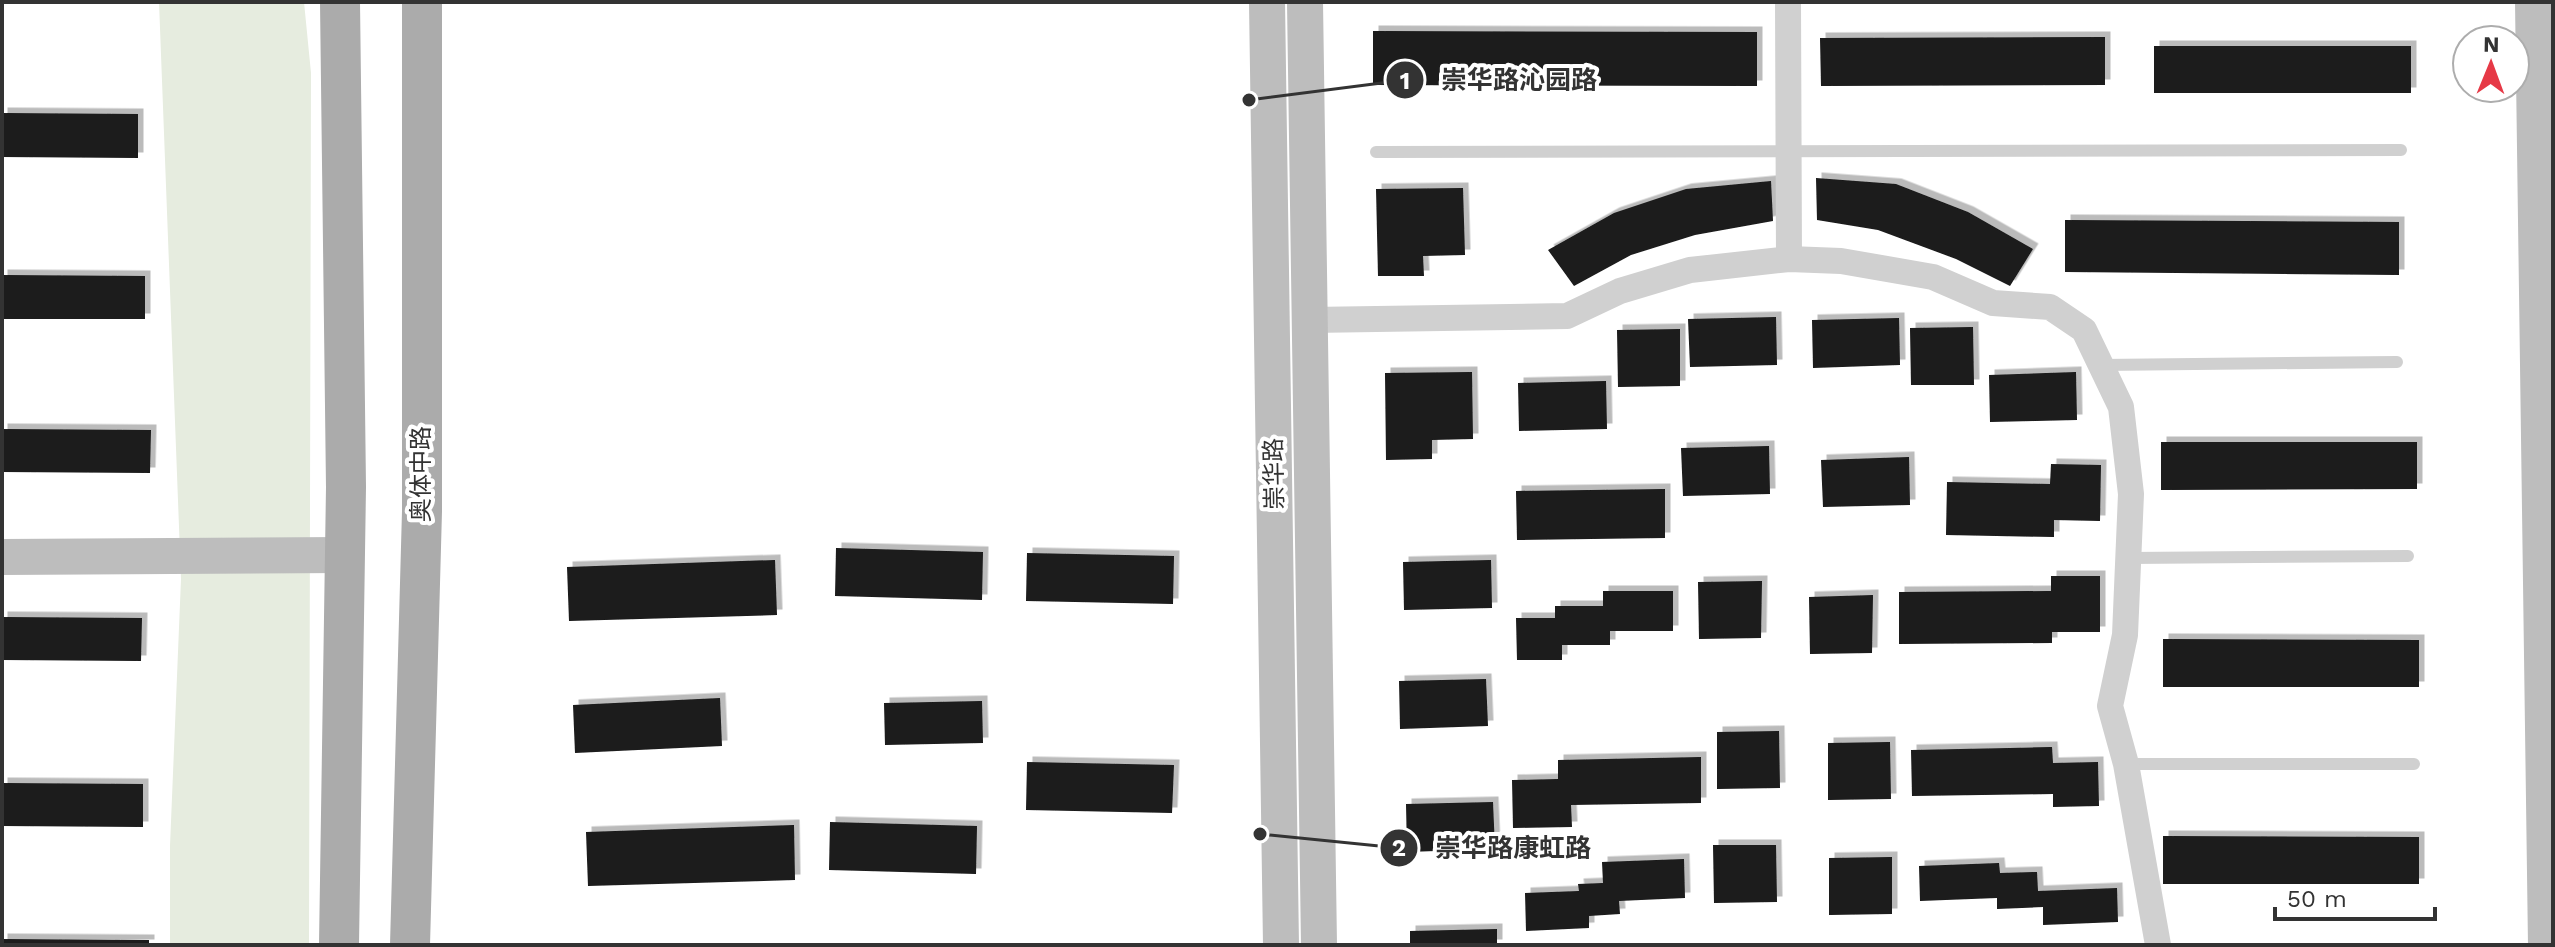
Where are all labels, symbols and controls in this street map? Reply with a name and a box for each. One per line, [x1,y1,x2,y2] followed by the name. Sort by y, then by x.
[2451,24,2531,104] north arrow
[2483,32,2500,57] text: N
[1385,55,1613,105] callout: 崇华路沁园路
[1441,65,1597,95] text: 崇华路沁园路
[1400,67,1410,95] text: 1
[407,426,435,522] street label: 奥体中路
[1259,438,1289,510] street label: 崇华路
[1379,823,1607,873] callout: 崇华路康虹路
[1435,833,1591,863] text: 崇华路康虹路
[1392,834,1406,862] text: 2
[2275,871,2435,921] scale bar
[2287,885,2347,913] text: 50 m

